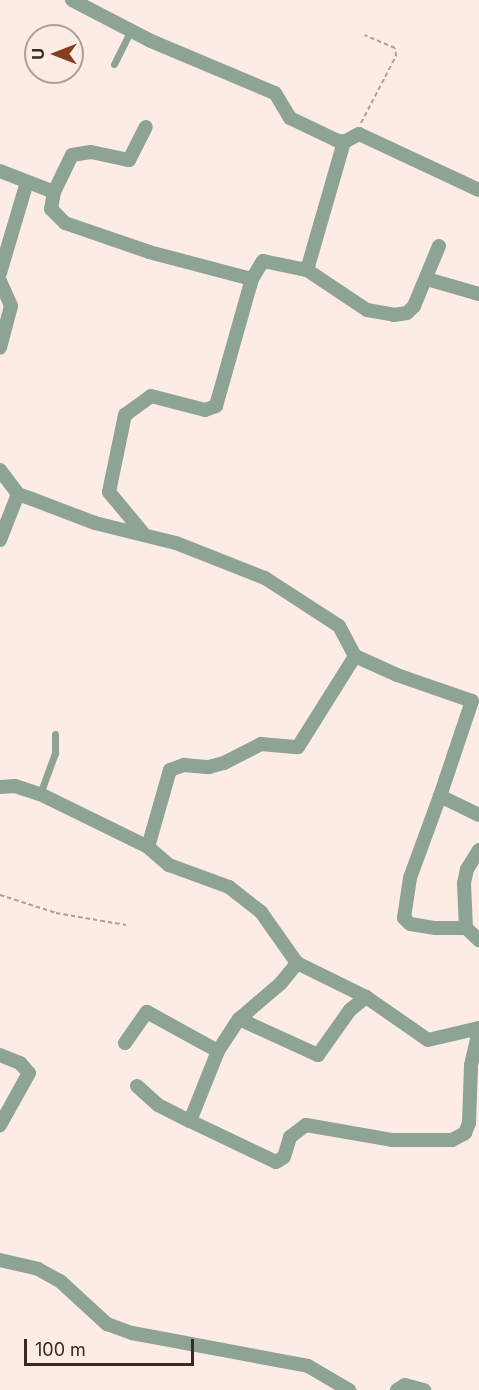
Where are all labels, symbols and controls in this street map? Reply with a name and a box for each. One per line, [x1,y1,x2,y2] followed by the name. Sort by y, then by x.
[24,24,84,84] north arrow
[28,48,48,60] text: U
[27,1327,196,1365] scale bar
[35,1339,86,1360] text: 100 m

